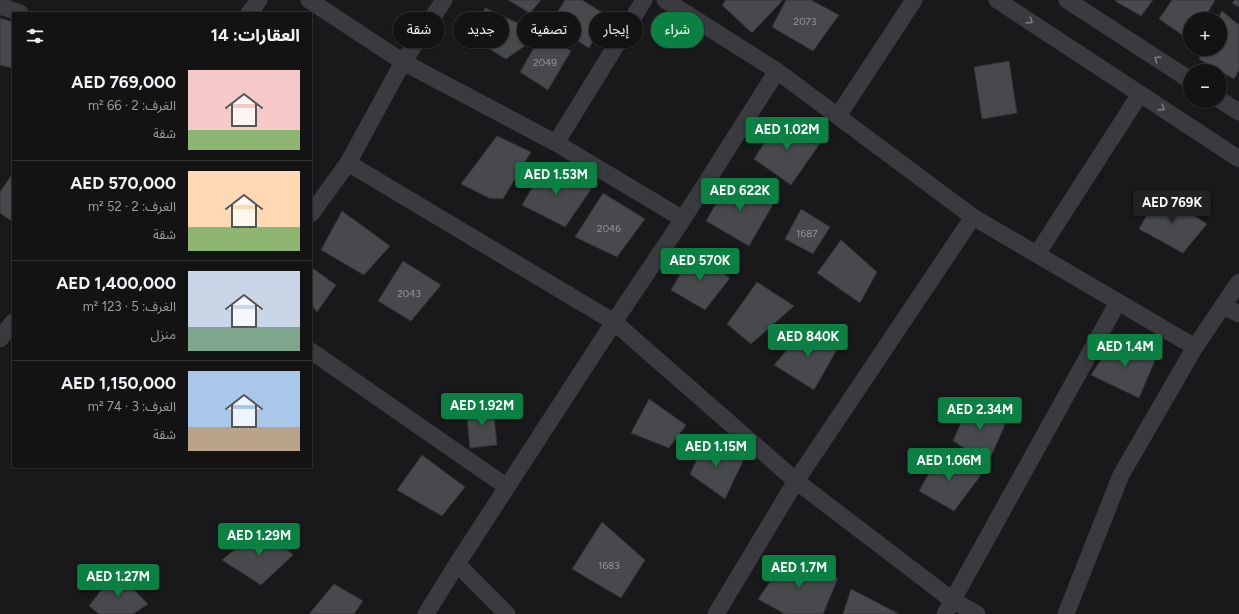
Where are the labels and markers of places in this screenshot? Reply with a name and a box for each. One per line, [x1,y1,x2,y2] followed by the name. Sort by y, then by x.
[741,117,833,151] pin: AED 1.02M
[510,162,602,196] pin: AED 1.53M
[699,178,781,212] pin: AED 622K
[1131,190,1213,224] pin: AED 769K
[659,248,741,282] pin: AED 570K
[767,324,849,358] pin: AED 840K
[1084,334,1166,368] pin: AED 1.4M
[436,393,528,427] pin: AED 1.92M
[934,397,1026,431] pin: AED 2.34M
[670,434,762,468] pin: AED 1.15M
[903,448,995,482] pin: AED 1.06M
[213,523,305,557] pin: AED 1.29M
[758,555,840,589] pin: AED 1.7M
[72,564,164,598] pin: AED 1.27M

